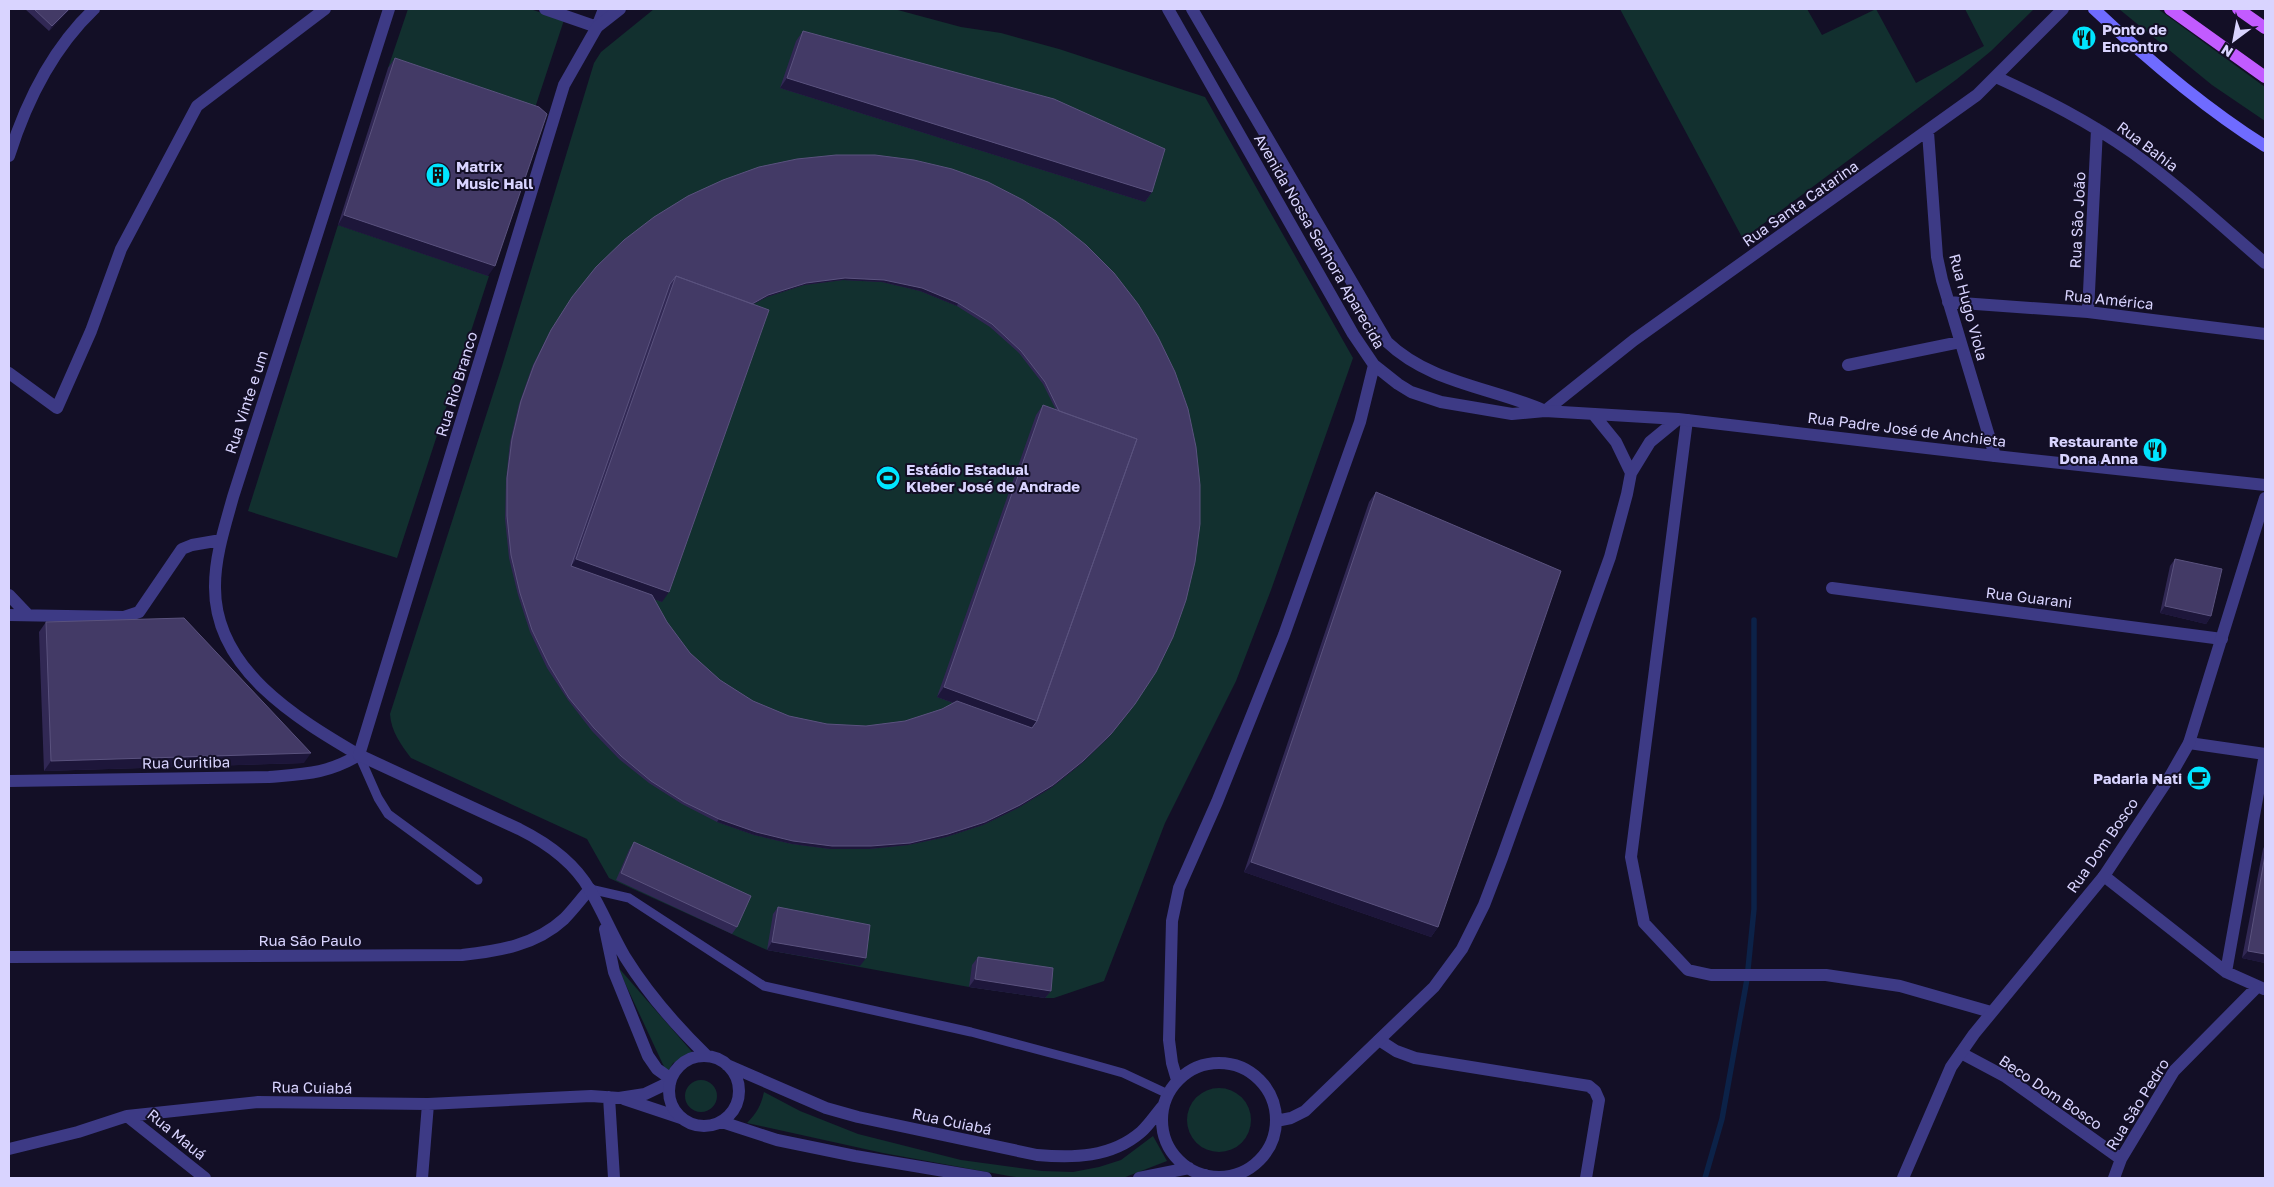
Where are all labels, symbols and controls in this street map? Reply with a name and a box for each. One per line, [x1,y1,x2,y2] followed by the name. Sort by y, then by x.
[2209,15,2259,65] north arrow
[2102,20,2168,55] place label: Ponto de Encontro
[2071,25,2097,51] restaurant icon: Ponto de Encontro
[2218,41,2236,61] text: N
[2114,117,2182,175] street label: Rua Bahia
[1251,130,1389,352] street label: Avenida Nossa Senhora Aparecida
[1739,156,1861,250] street label: Rua Santa Catarina
[456,157,533,192] place label: Matrix Music Hall
[425,162,451,188] building icon: Matrix Music Hall
[2065,171,2089,269] street label: Rua São João
[1946,252,1992,362] street label: Rua Hugo Viola
[2063,285,2155,313] street label: Rua América
[431,329,481,439] street label: Rua Rio Branco
[221,348,271,456] street label: Rua Vinte e um
[1807,408,2007,450] street label: Rua Padre José de Anchieta
[2049,432,2138,467] place label: Restaurante Dona Anna
[2142,437,2168,463] restaurant icon: Restaurante Dona Anna
[906,460,1080,495] place label: Estádio Estadual Kleber José de Andrade
[875,465,901,491] sports icon: Estádio Estadual Kleber José de Andrade
[1985,583,2073,611] street label: Rua Guarani
[142,752,230,772] street label: Rua Curitiba
[2186,765,2212,791] cafe icon: Padaria Nati
[2093,769,2182,787] place label: Padaria Nati
[2063,794,2141,896] street label: Rua Dom Bosco
[259,931,361,949] street label: Rua São Paulo
[1996,1051,2106,1133] street label: Beco Dom Bosco
[2102,1055,2172,1153] street label: Rua São Pedro
[272,1077,352,1097] street label: Rua Cuiabá
[911,1104,993,1138] street label: Rua Cuiabá
[144,1105,210,1163] street label: Rua Mauá

